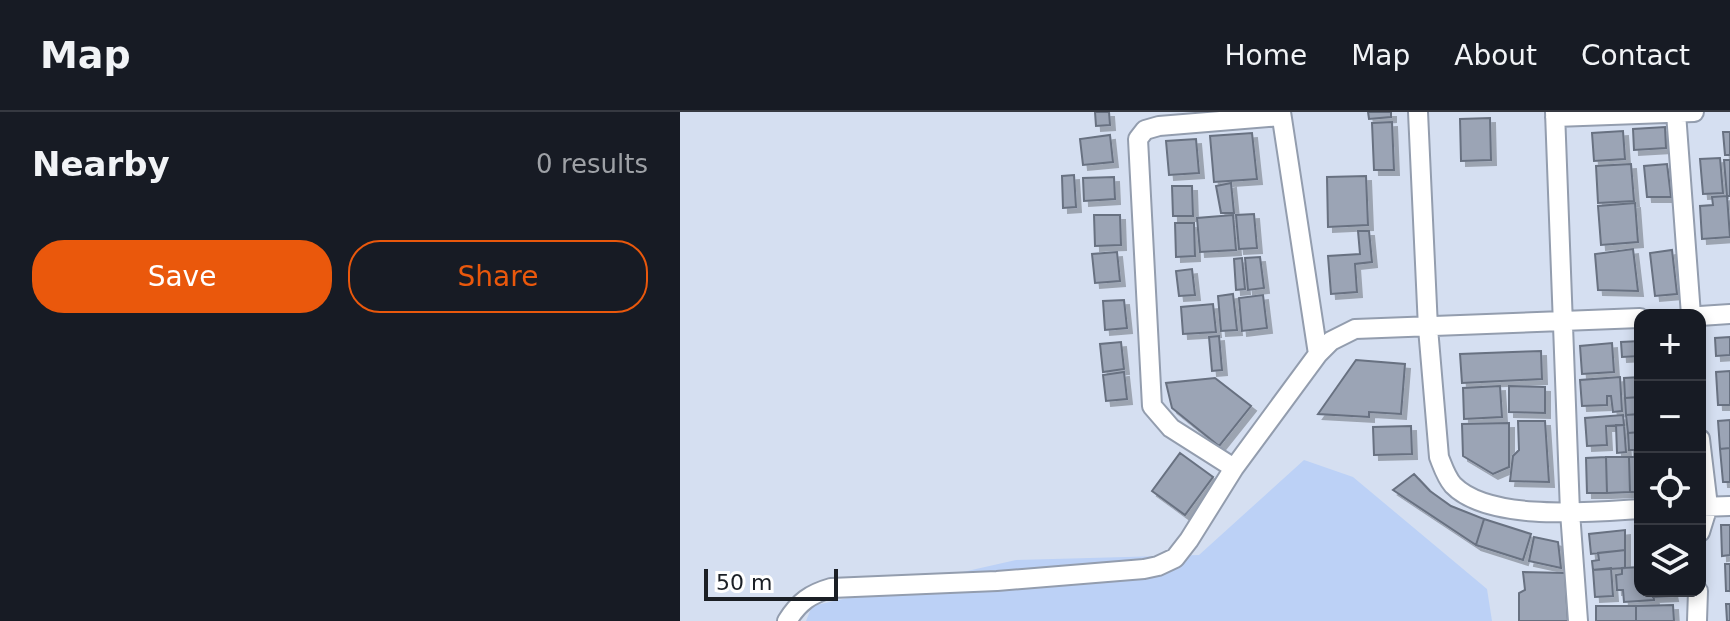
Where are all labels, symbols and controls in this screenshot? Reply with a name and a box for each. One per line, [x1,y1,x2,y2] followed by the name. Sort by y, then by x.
[40,33,131,77] text: Map
[1224,39,1307,72] text: Home
[1351,39,1410,72] text: Map
[1454,39,1537,72] text: About
[1581,39,1690,72] text: Contact
[32,144,170,184] text: Nearby
[536,149,648,179] text: 0 results
[32,240,332,313] button: Save
[348,240,648,313] button: Share
[1634,309,1706,597] map controls
[1634,309,1706,381] button: +
[1634,381,1706,453] button: −
[1634,453,1706,525] button: locate
[1634,525,1706,597] button: layers
[704,565,838,601] scale bar
[716,570,772,595] text: 50 m

